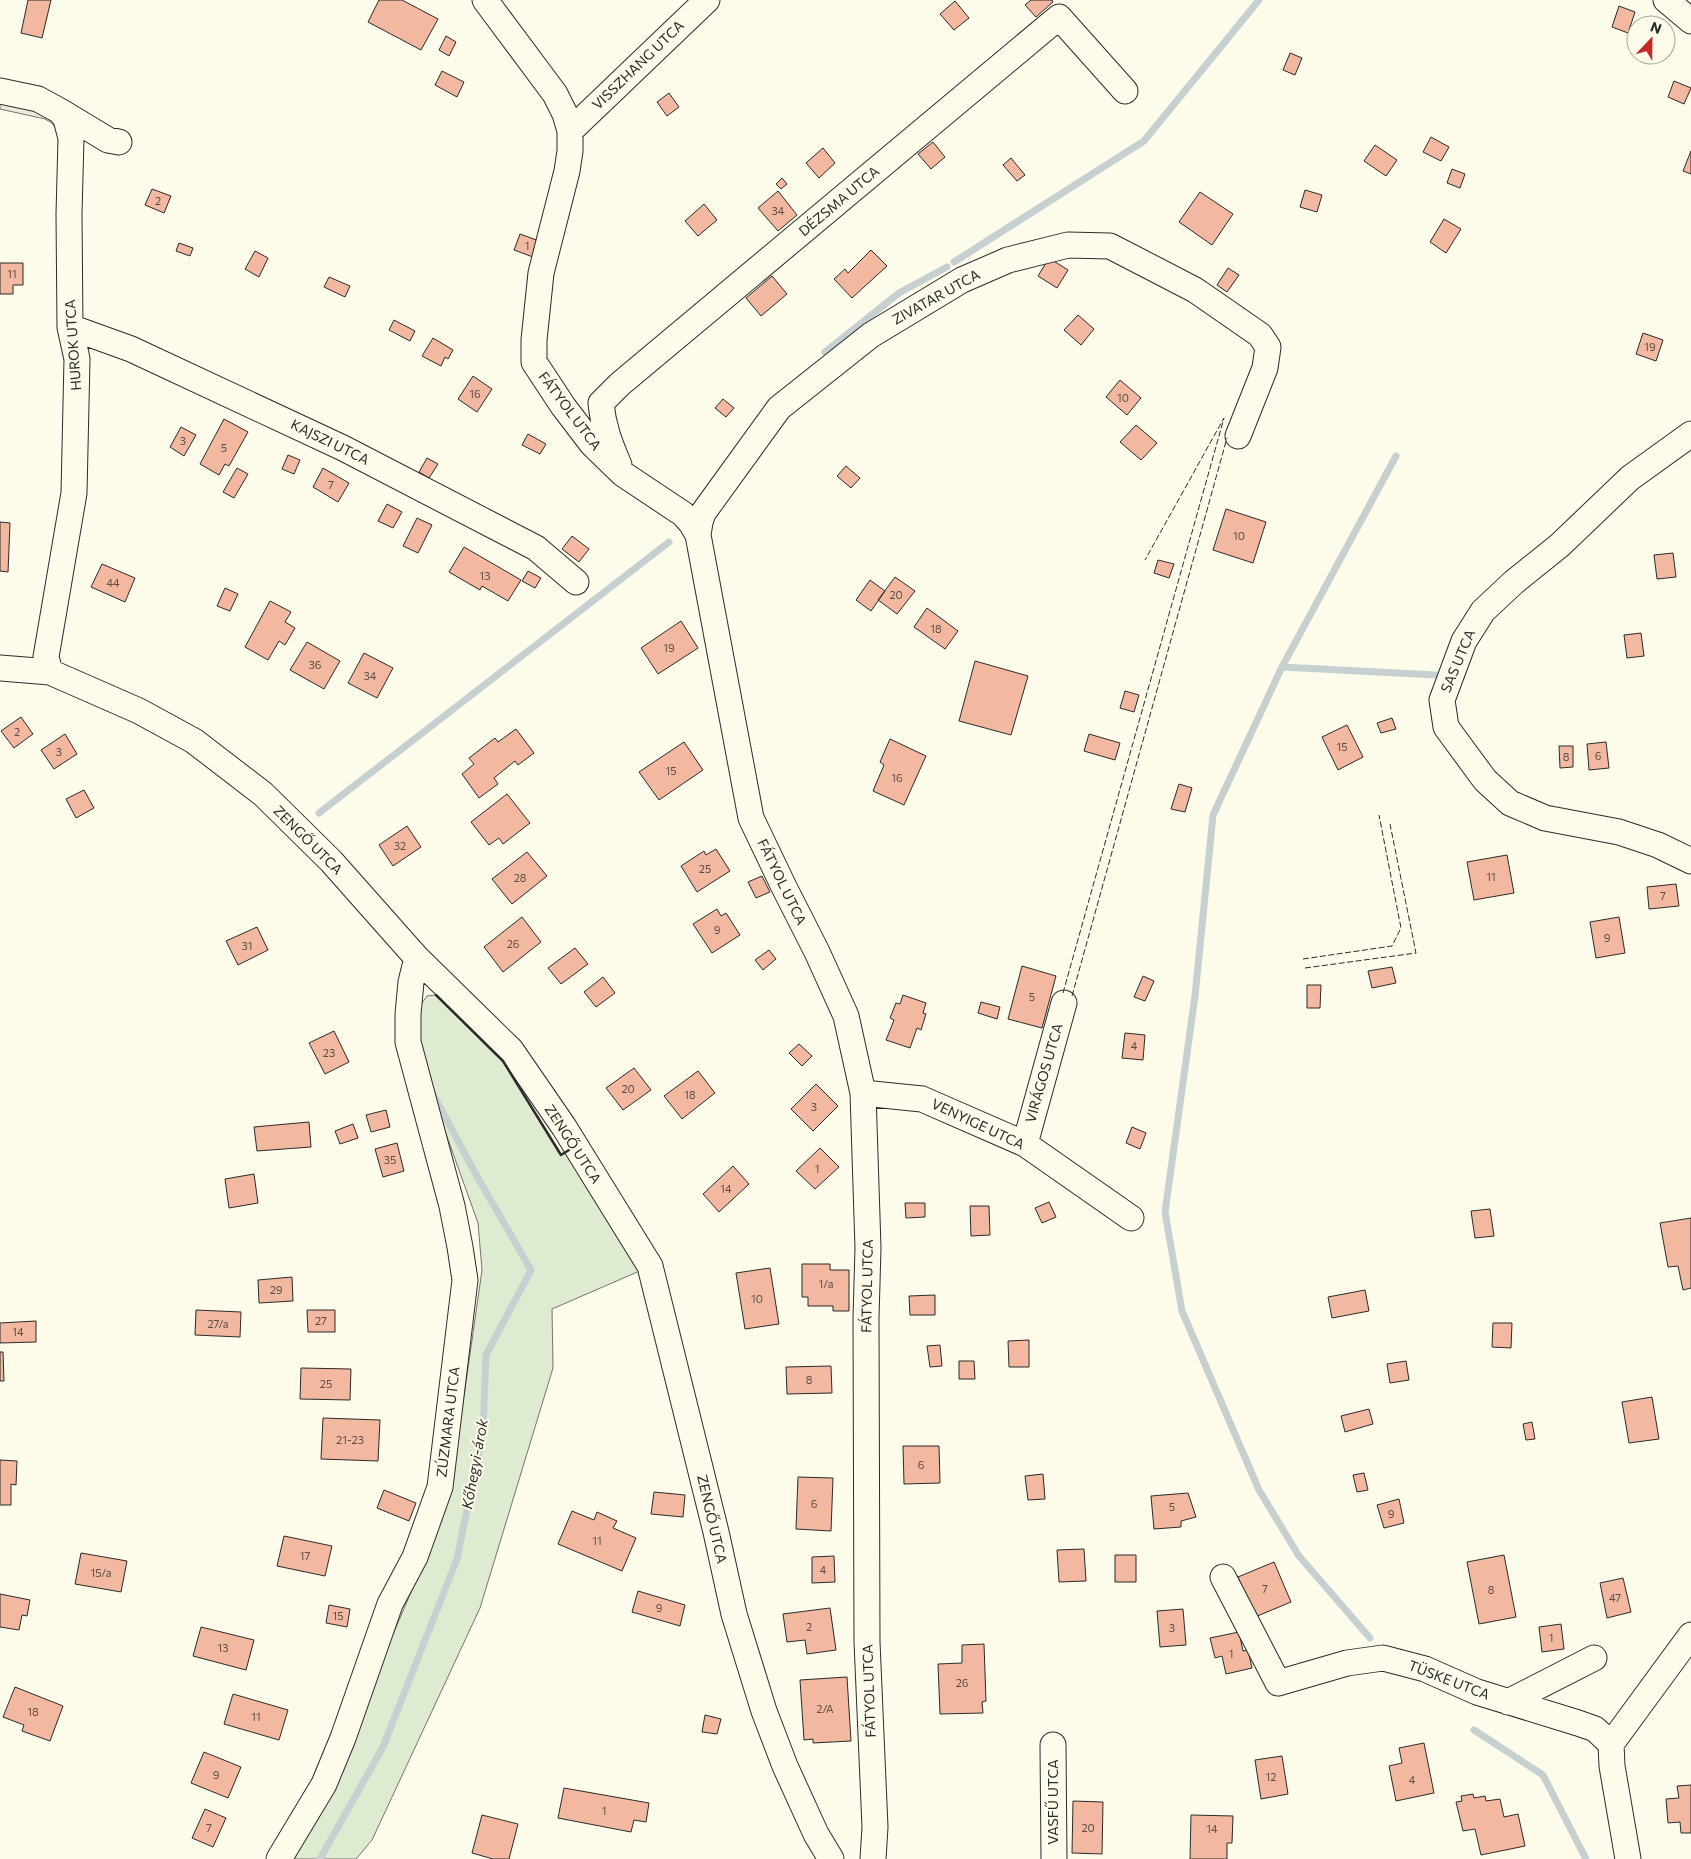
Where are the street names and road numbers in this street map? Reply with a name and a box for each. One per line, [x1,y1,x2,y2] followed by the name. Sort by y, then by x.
[588,16,687,113] street label: VISSZHANG UTCA
[795,162,883,239] street label: DÉZSMA UTCA
[889,265,983,328] street label: ZIVATAR UTCA
[61,299,84,391] street label: HUROK UTCA
[535,368,606,453] street label: FÁTYOL UTCA
[288,415,373,468] street label: KAJSZI UTCA
[1437,626,1479,695] street label: SAS UTCA
[270,802,347,878] street label: ZENGŐ UTCA
[754,836,811,928] street label: FÁTYOL UTCA
[1021,1021,1066,1125] street label: VIRÁGOS UTCA
[929,1095,1028,1153] street label: VENYIGE UTCA
[542,1101,605,1187] street label: ZENGŐ UTCA
[857,1239,876,1333] street label: FÁTYOL UTCA
[432,1365,463,1478] street label: ZÚZMARA UTCA
[694,1473,731,1565] street label: ZENGŐ UTCA
[858,1644,879,1738] street label: FÁTYOL UTCA
[1406,1656,1493,1703] street label: TÜSKE UTCA
[1044,1759,1061,1845] street label: VASFŰ UTCA

